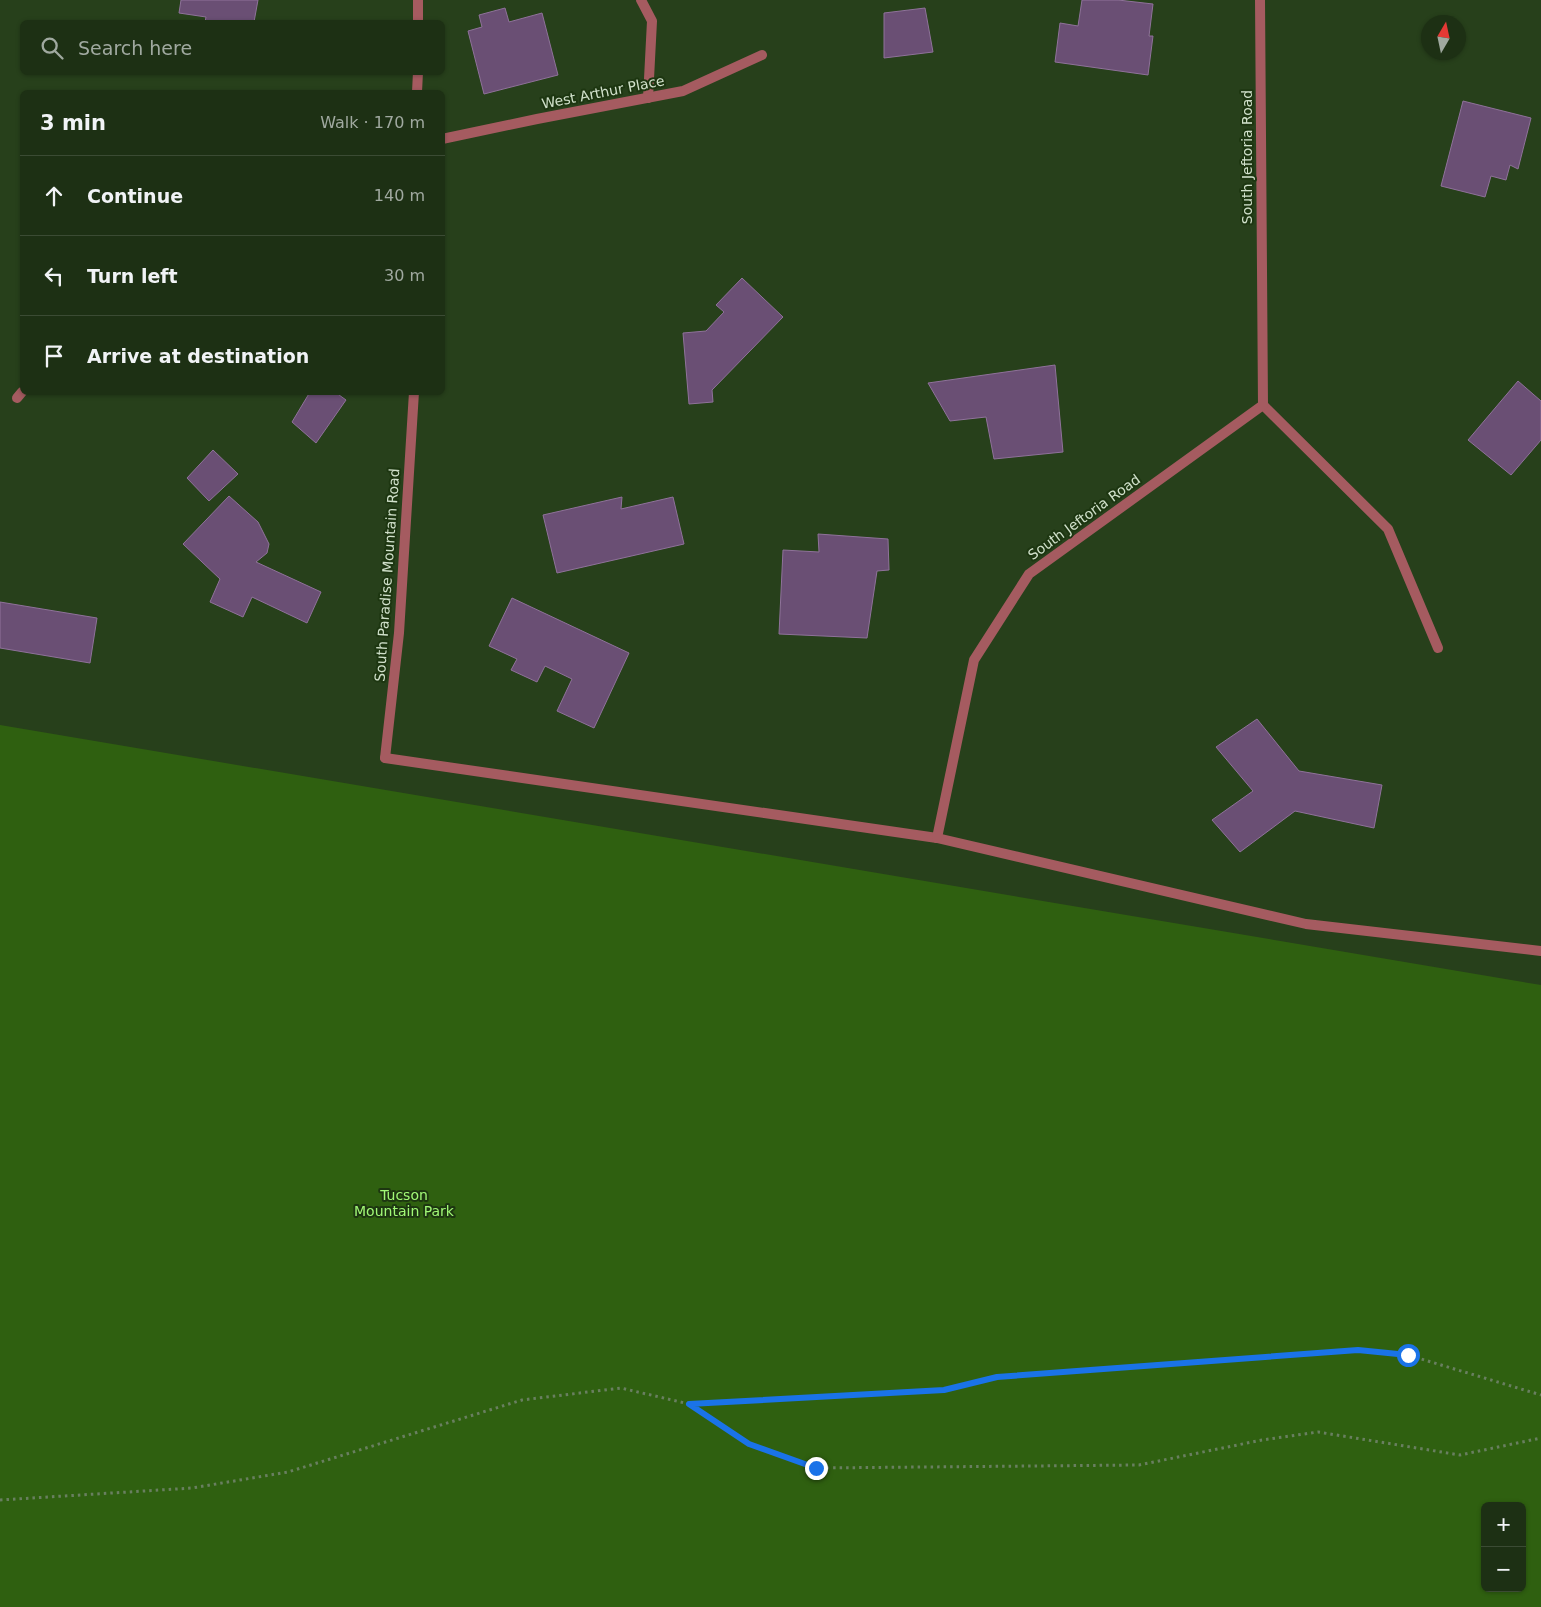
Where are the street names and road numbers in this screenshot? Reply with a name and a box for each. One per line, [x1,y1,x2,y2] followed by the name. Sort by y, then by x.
[540,72,666,112] street label: West Arthur Place
[1239,90,1255,224] street label: South Jeftoria Road
[372,468,402,682] street label: South Paradise Mountain Road
[1025,471,1143,563] street label: South Jeftoria Road

